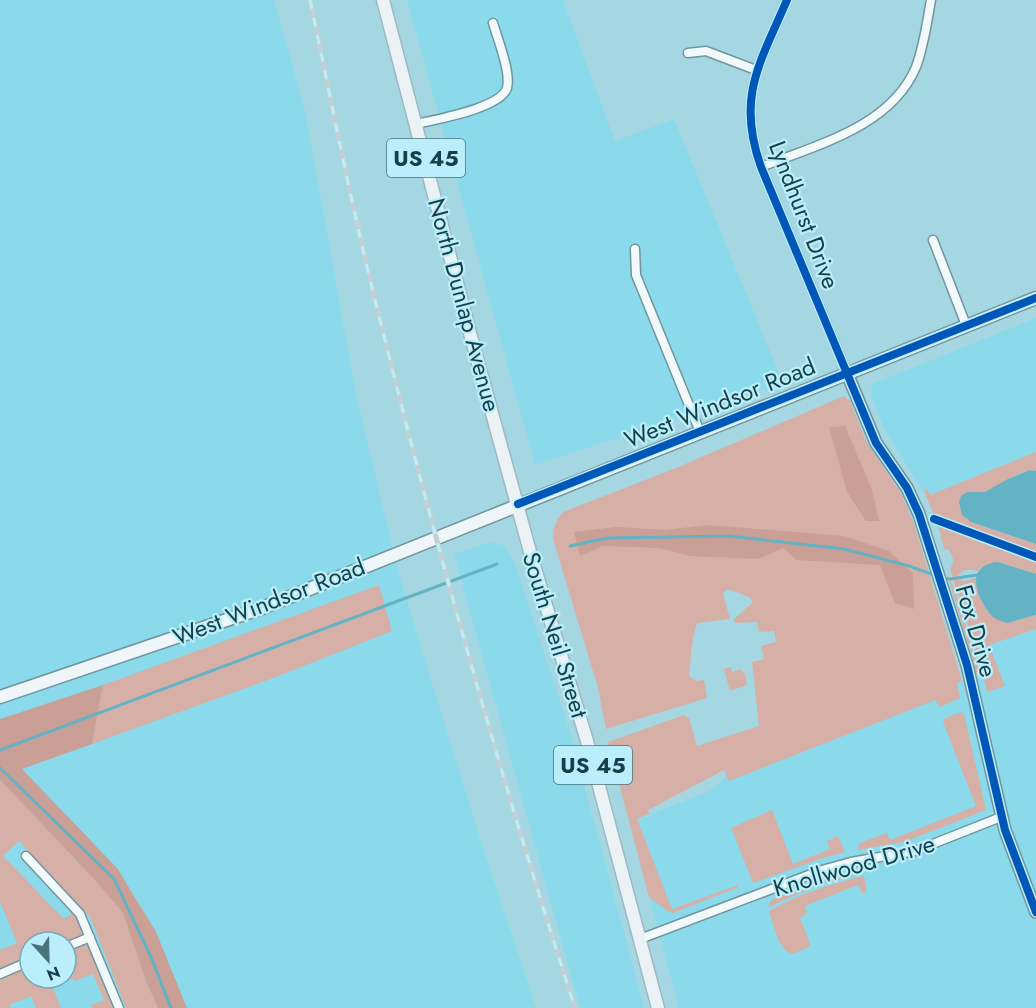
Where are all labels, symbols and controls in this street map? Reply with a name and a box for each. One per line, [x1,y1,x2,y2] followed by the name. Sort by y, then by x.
[760,136,849,294] street label: Lyndhurst Drive
[387,139,465,177] road number: US 45
[419,194,510,416] street label: North Dunlap Avenue
[619,348,821,457] street label: West Windsor Road
[514,548,597,722] street label: South Neil Street
[168,549,370,654] street label: West Windsor Road
[947,581,1006,681] street label: Fox Drive
[554,746,632,784] road number: US 45
[769,826,939,905] street label: Knollwood Drive
[18,930,78,990] north arrow
[43,960,64,986] text: N

